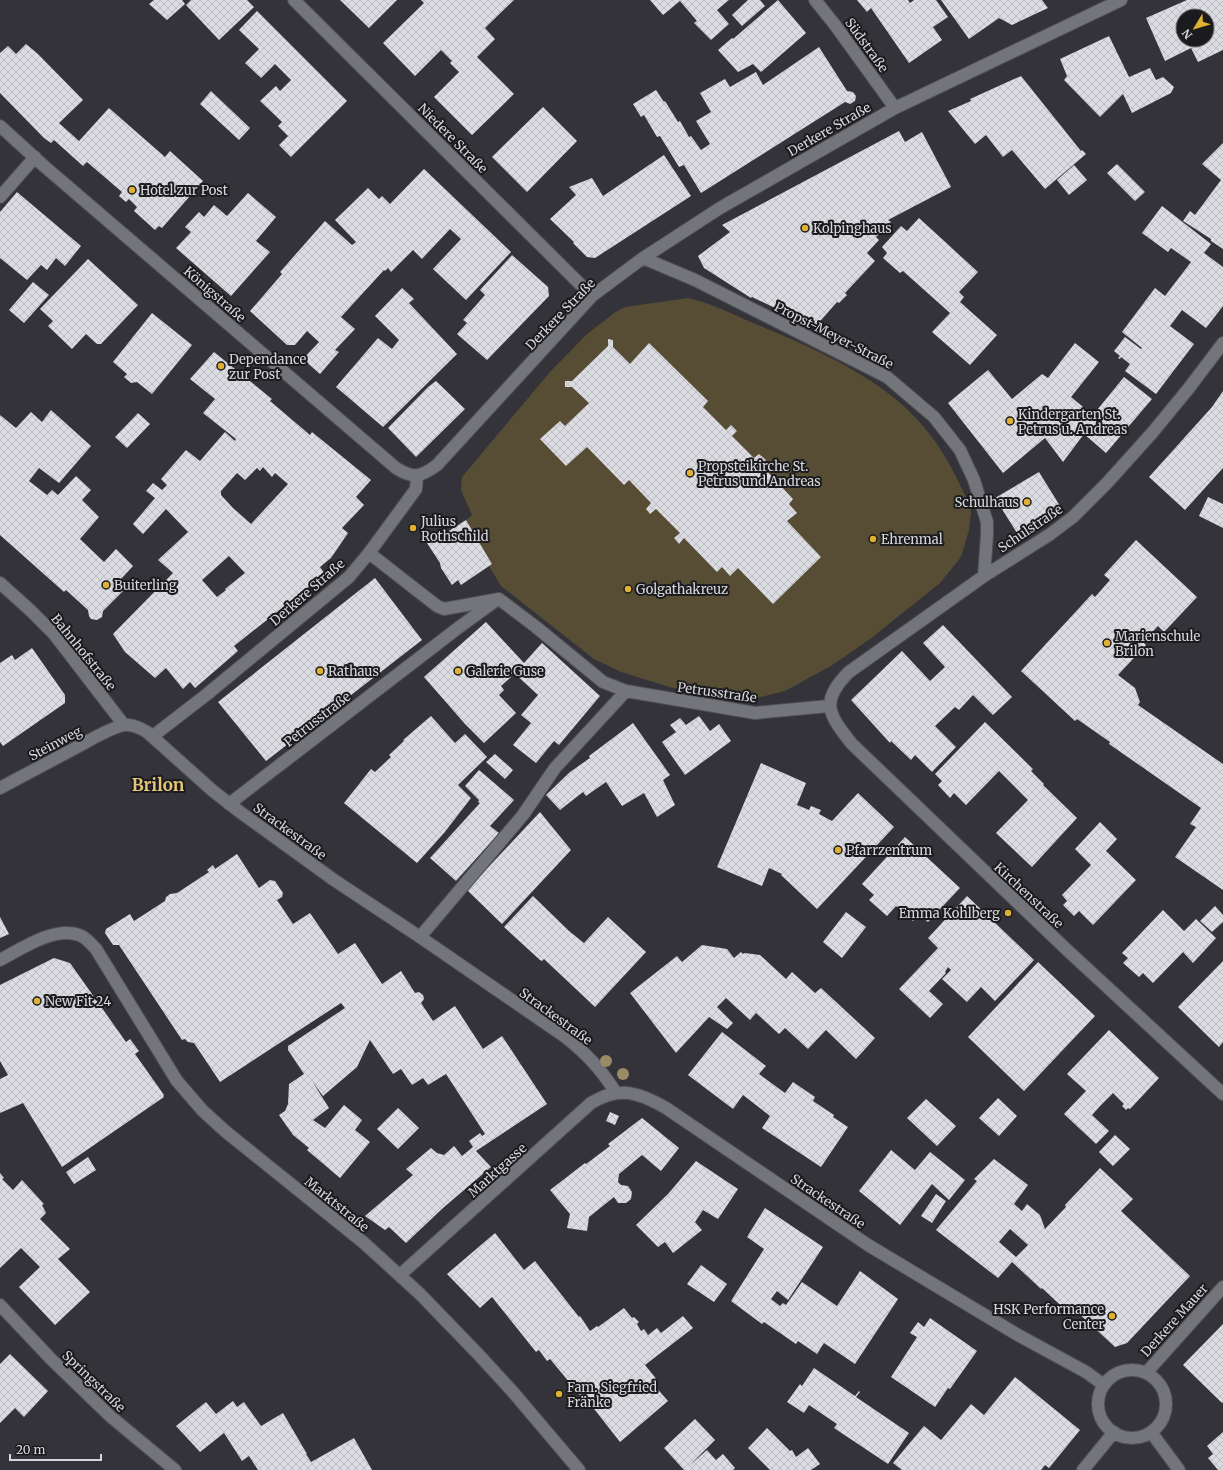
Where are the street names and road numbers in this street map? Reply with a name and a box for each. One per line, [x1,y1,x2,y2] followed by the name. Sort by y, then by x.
[841,15,892,76] street label: Südstraße
[785,99,874,160] street label: Derkere Straße
[414,100,491,177] street label: Niedere Straße
[180,263,249,326] street label: Königstraße
[522,275,599,354] street label: Derkere Straße
[771,298,896,373] street label: Propst-Meyer-Straße
[995,500,1066,556] street label: Schulstraße
[267,555,348,629] street label: Derkere Straße
[48,611,120,694] street label: Bahnhofstraße
[676,679,758,707] street label: Petrusstraße
[281,688,354,751] street label: Petrusstraße
[26,722,85,764] street label: Steinweg
[250,799,330,864] street label: Strackestraße
[990,859,1067,932] street label: Kirchenstraße
[516,984,596,1049] street label: Strackestraße
[465,1140,530,1201] street label: Marktgasse
[787,1170,868,1233] street label: Strackestraße
[301,1173,373,1236] street label: Marktstraße
[1137,1280,1212,1361] street label: Derkere Mauer
[58,1347,129,1416] street label: Springstraße

